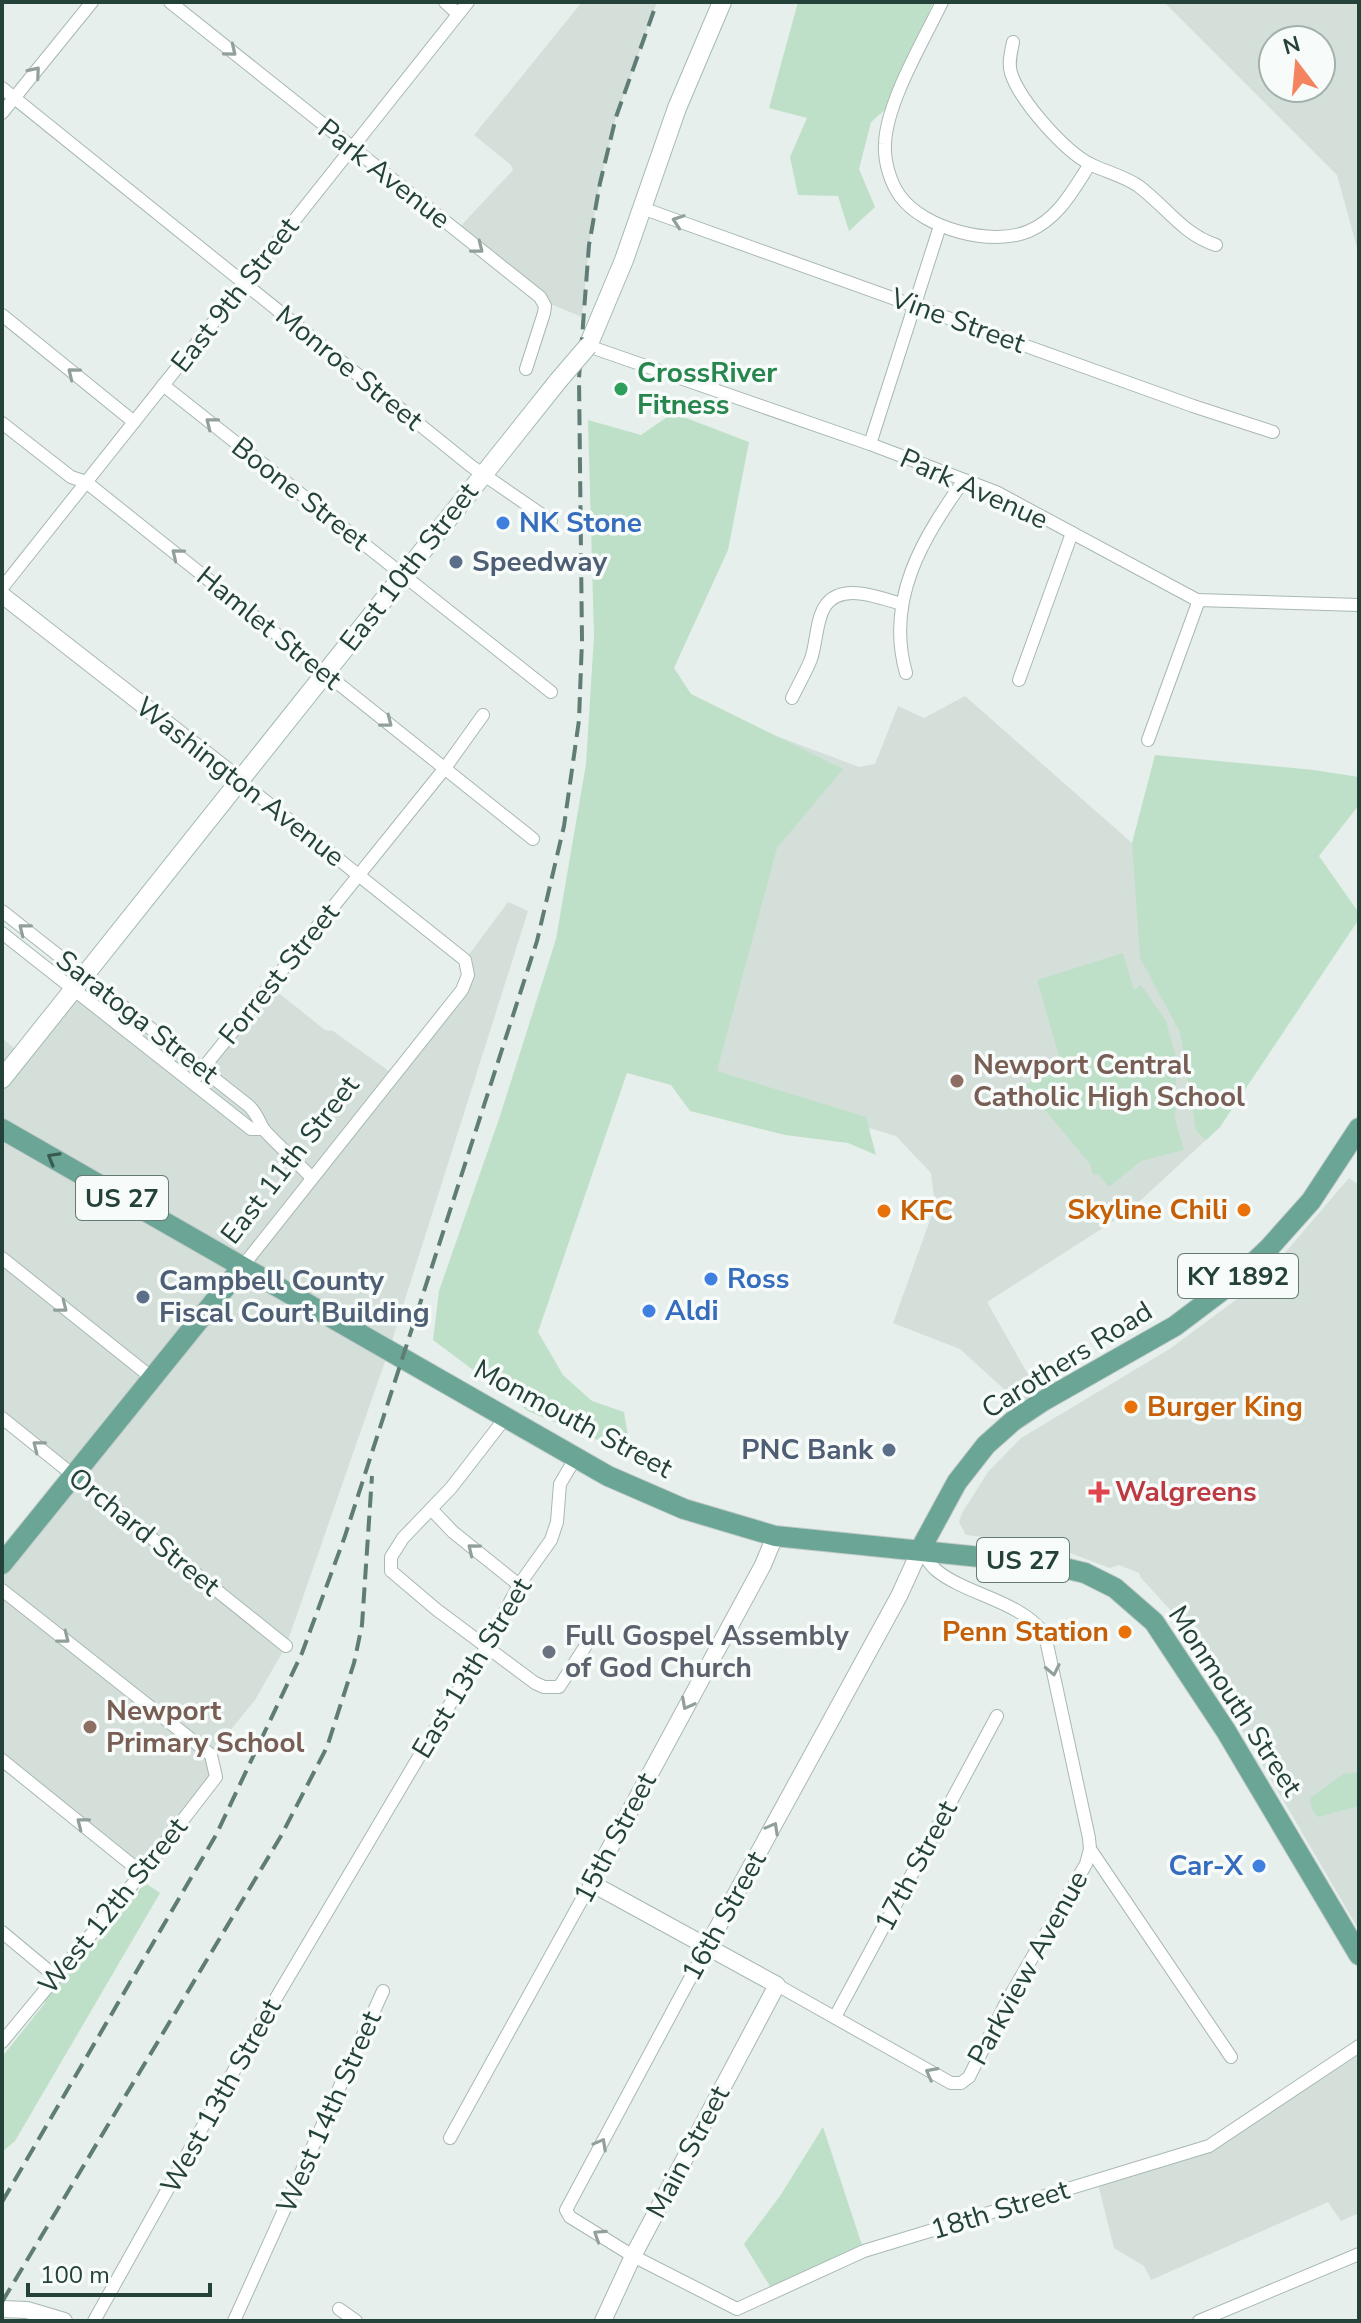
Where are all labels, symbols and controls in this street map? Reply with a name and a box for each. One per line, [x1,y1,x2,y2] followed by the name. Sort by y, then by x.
[1257,24,1337,104] north arrow
[1280,29,1304,62] text: N
[222,41,236,56] one-way arrow
[25,67,40,81] one-way arrow
[310,110,458,238] street label: Park Avenue
[162,209,308,381] street label: East 9th Street
[671,214,685,230] one-way arrow
[469,238,484,252] one-way arrow
[885,279,1031,363] street label: Vine Street
[267,297,431,439] street label: Monroe Street
[637,354,777,424] place label: CrossRiver Fitness
[68,368,82,383] one-way arrow
[612,380,630,398] marker: CrossRiver Fitness
[206,418,220,433] one-way arrow
[224,428,377,560] street label: Boone Street
[894,439,1054,539] street label: Park Avenue
[331,475,487,659] street label: East 10th Street
[519,504,642,542] place label: NK Stone
[494,514,512,532] marker: NK Stone
[472,543,607,581] place label: Speedway
[171,550,186,564] one-way arrow
[447,553,465,571] marker: Speedway
[188,558,350,698] street label: Hamlet Street
[127,688,353,876] street label: Washington Avenue
[378,712,393,726] one-way arrow
[210,895,348,1053] street label: Forrest Street
[19,924,33,939] one-way arrow
[48,941,226,1093] street label: Saratoga Street
[973,1046,1245,1116] place label: Newport Central Catholic High School
[212,1068,368,1252] street label: East 11th Street
[948,1072,966,1090] marker: Newport Central Catholic High School
[47,1152,62,1168] one-way arrow
[76,1176,168,1220] road number: US 27
[1067,1191,1228,1229] place label: Skyline Chili
[900,1192,953,1230] place label: KFC
[1235,1201,1253,1219] marker: Skyline Chili
[875,1202,893,1220] marker: KFC
[1178,1254,1298,1298] road number: KY 1892
[727,1260,789,1298] place label: Ross
[159,1262,430,1332] place label: Campbell County Fiscal Court Building
[702,1270,720,1288] marker: Ross
[134,1288,152,1306] marker: Campbell County Fiscal Court Building
[665,1292,719,1330] place label: Aldi
[974,1292,1160,1428] street label: Carothers Road
[53,1298,68,1312] one-way arrow
[640,1302,658,1320] marker: Aldi
[467,1351,679,1487] street label: Monmouth Street
[1147,1388,1303,1426] place label: Burger King
[1122,1398,1140,1416] marker: Burger King
[741,1431,874,1469] place label: PNC Bank
[33,1441,47,1456] one-way arrow
[880,1441,898,1459] marker: PNC Bank
[60,1459,228,1605] street label: Orchard Street
[1115,1473,1257,1511] place label: Walgreens
[1090,1483,1108,1501] marker: Walgreens
[977,1538,1069,1582] road number: US 27
[468,1544,483,1559] one-way arrow
[403,1571,541,1765] street label: East 13th Street
[1159,1598,1311,1804] street label: Monmouth Street
[942,1613,1109,1651] place label: Penn Station
[565,1617,849,1687] place label: Full Gospel Assembly of God Church
[1116,1623,1134,1641] marker: Penn Station
[55,1629,70,1643] one-way arrow
[540,1643,558,1661] marker: Full Gospel Assembly of God Church
[1044,1663,1061,1676] one-way arrow
[106,1692,305,1762] place label: Newport Primary School
[682,1696,697,1711] one-way arrow
[81,1718,99,1736] marker: Newport Primary School
[565,1766,665,1910] street label: 15th Street
[866,1794,966,1938] street label: 17th Street
[30,1809,196,2002] street label: West 12th Street
[77,1818,91,1833] one-way arrow
[763,1822,778,1836] one-way arrow
[673,1844,775,1988] street label: 16th Street
[1168,1847,1243,1885] place label: Car-X
[1250,1857,1268,1875] marker: Car-X
[959,1864,1097,2072] street label: Parkview Avenue
[152,1992,290,2200] street label: West 13th Street
[267,2005,391,2219] street label: West 14th Street
[925,2067,940,2082] one-way arrow
[637,2079,739,2225] street label: Main Street
[591,2138,607,2153] one-way arrow
[926,2171,1074,2249] street label: 18th Street
[593,2230,608,2245] one-way arrow
[28,2247,210,2297] scale bar
[40,2259,110,2291] text: 100 m

